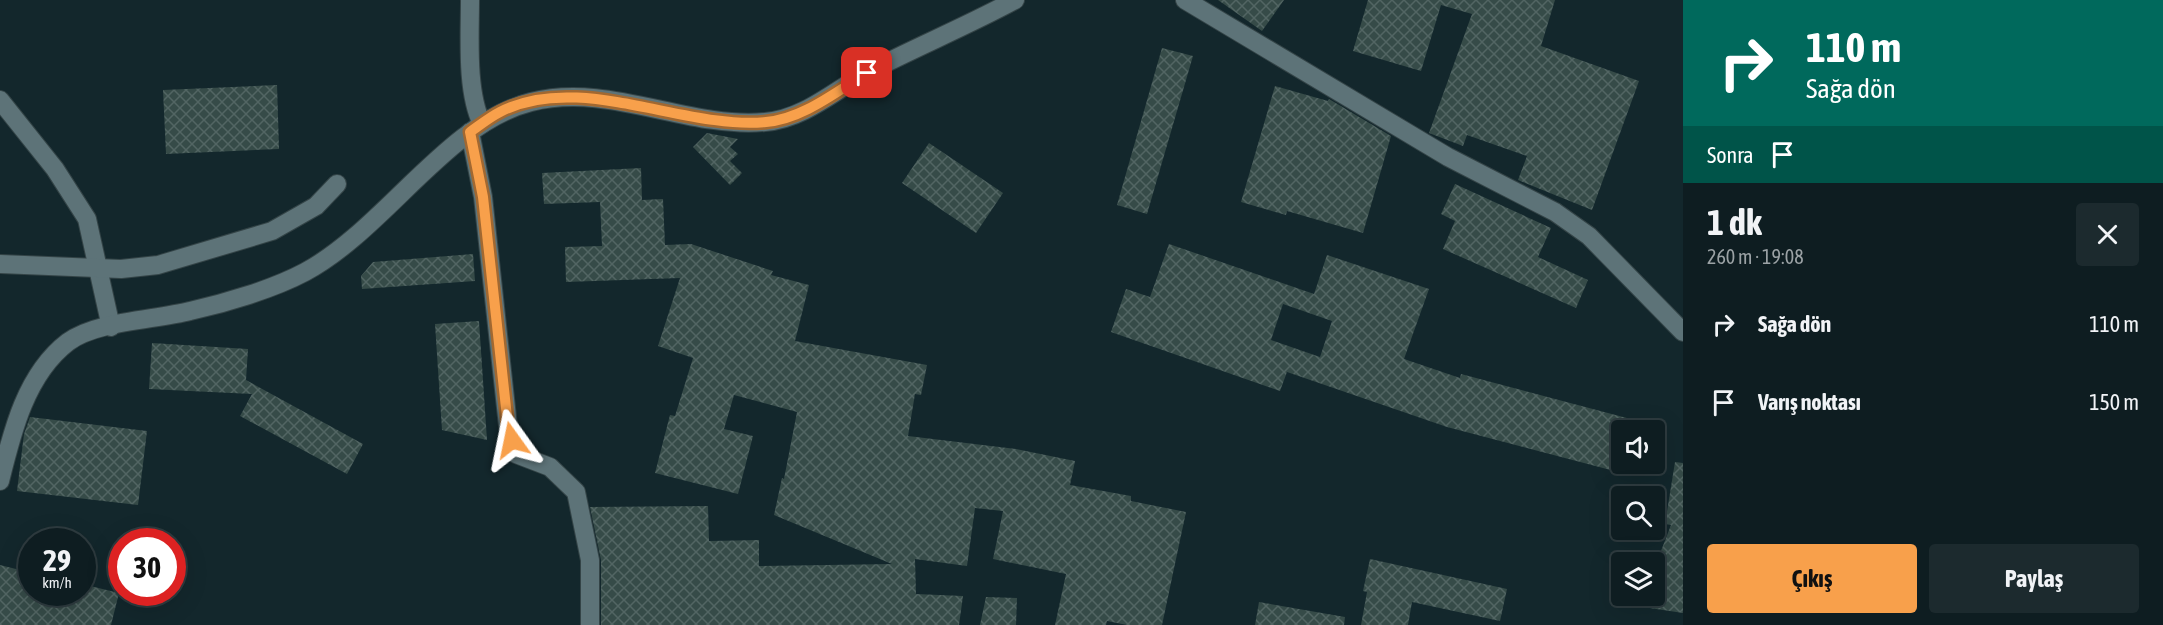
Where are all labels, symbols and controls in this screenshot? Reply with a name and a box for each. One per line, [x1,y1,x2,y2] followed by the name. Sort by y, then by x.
[1806,23,1901,71] text: 110 m
[1707,24,1785,102] icon: right
[841,47,892,98] pin
[850,56,883,89] icon: arrive
[1806,73,1896,104] text: Sağa dön
[1766,138,1799,171] icon: arrive
[1707,142,1754,168] text: Sonra
[1707,201,1762,243] text: 1 dk
[2076,203,2139,266] button: close
[1707,245,1804,268] text: 260 m · 19:08
[1707,308,1740,341] icon: right
[1758,311,1831,337] text: Sağa dön
[2089,311,2139,337] text: 110 m
[1707,386,1740,419] icon: arrive
[1758,389,1861,415] text: Varış noktası
[2089,389,2139,415] text: 150 m
[480,408,544,472] position arrow
[1611,420,1665,606] map controls
[1611,420,1665,474] button: sound
[1611,486,1665,540] button: search
[108,528,186,606] speed limit sign: 30
[43,543,71,577] text: 29
[1707,544,1917,613] button: Çıkış
[1929,544,2139,613] button: Paylaş
[1611,552,1665,606] button: layers
[42,574,72,591] text: km/h

